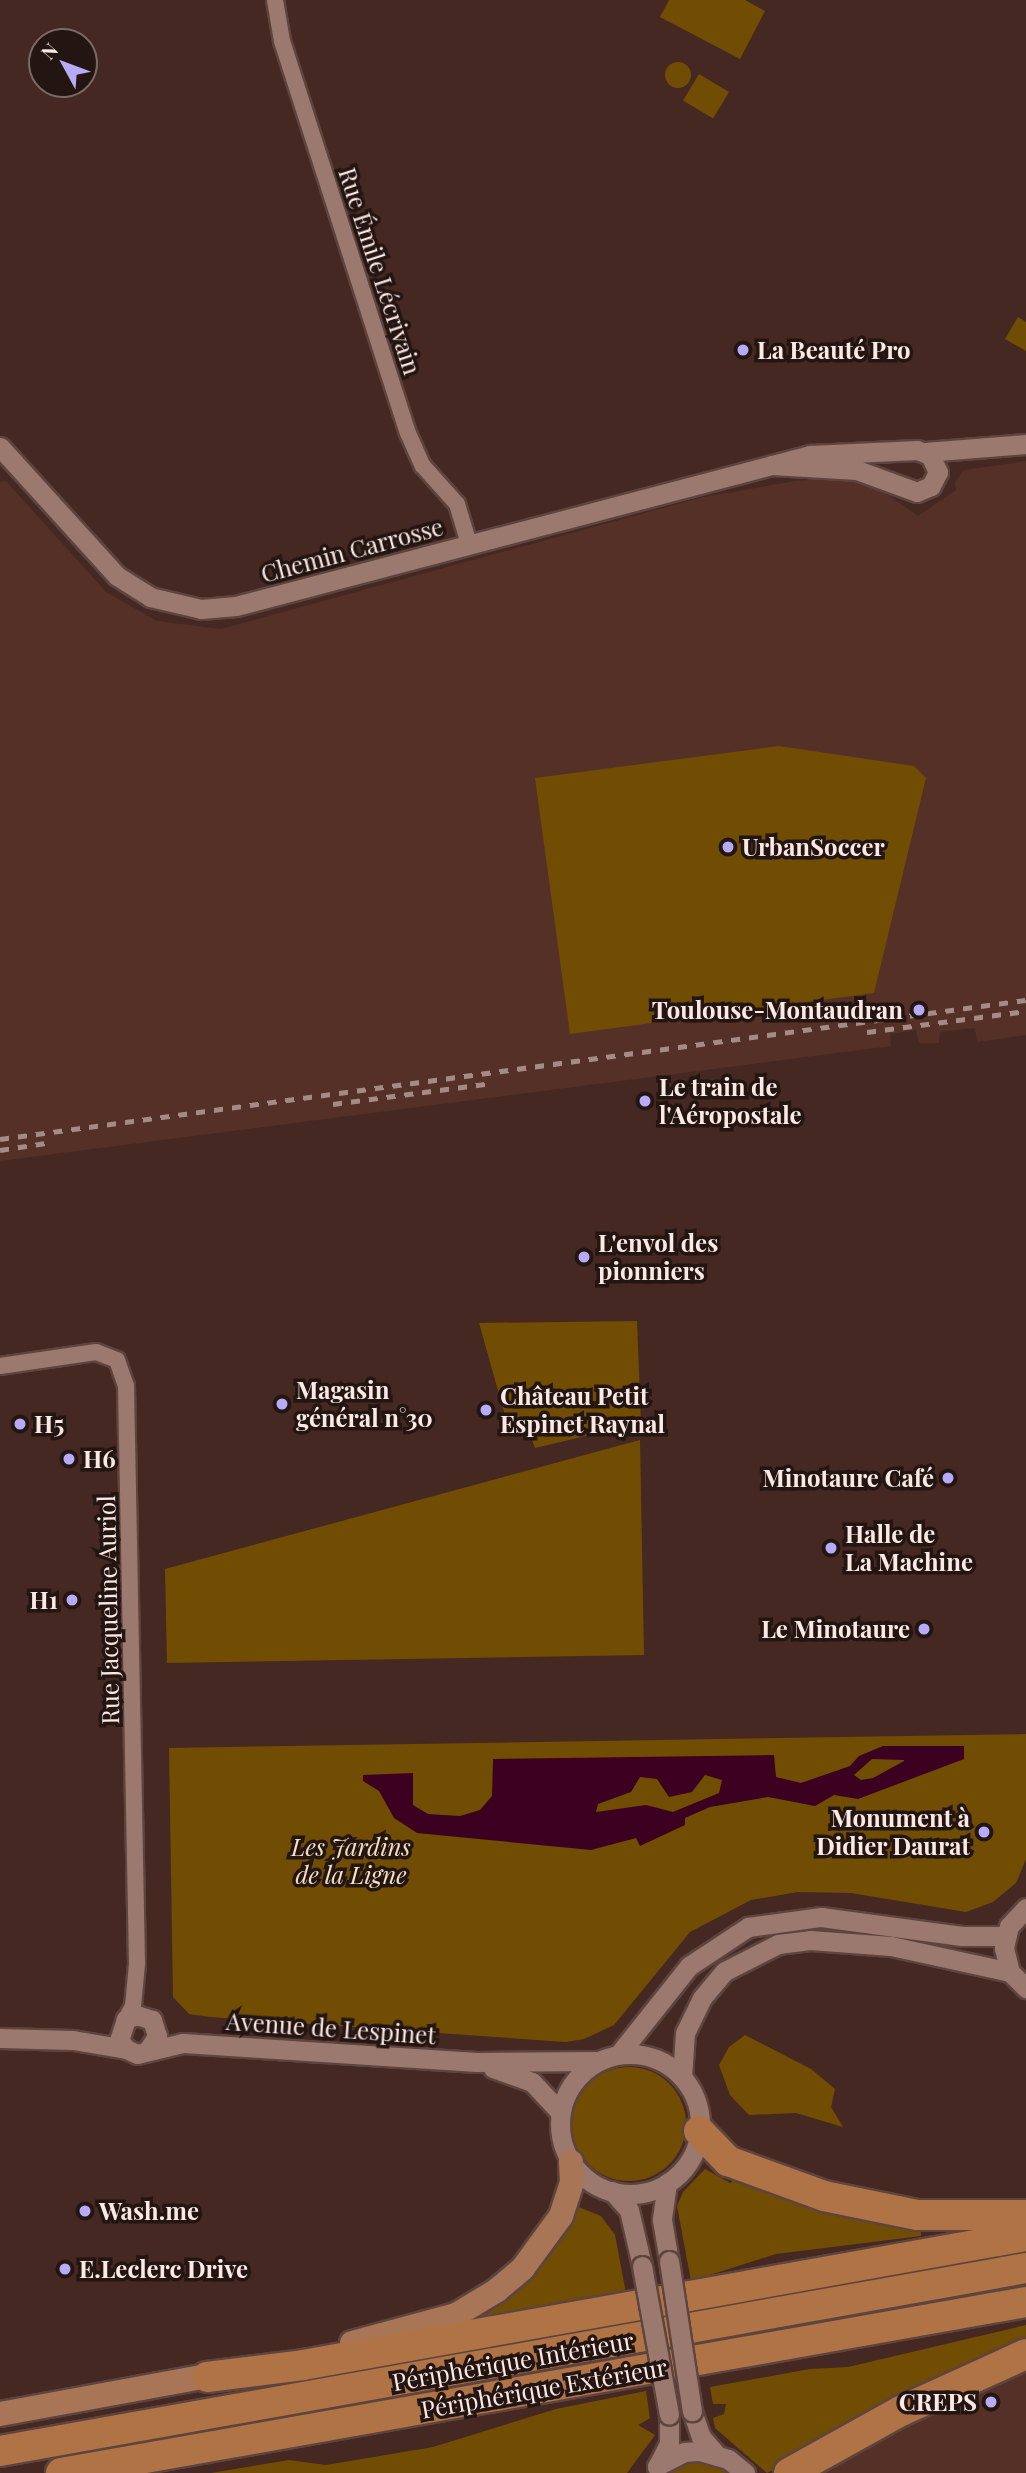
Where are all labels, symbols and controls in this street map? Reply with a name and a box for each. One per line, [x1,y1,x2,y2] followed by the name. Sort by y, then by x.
[28,28,98,98] north arrow
[34,37,63,64] text: N
[333,164,427,378] street label: Rue Émile Lécrivain
[757,336,911,364] place label: La Beauté Pro
[735,342,751,358] marker: La Beauté Pro
[258,512,446,588] street label: Chemin Carrosse
[742,833,885,861] place label: UrbanSoccer
[720,839,736,855] marker: UrbanSoccer
[652,996,903,1024] place label: Toulouse-Montaudran
[909,1000,929,1020] marker: Toulouse-Montaudran
[659,1073,802,1129] place label: Le train de l'Aéropostale
[637,1093,653,1109] marker: Le train de l'Aéropostale
[598,1229,718,1285] place label: L'envol des pionniers
[576,1249,592,1265] marker: L'envol des pionniers
[296,1376,433,1432] place label: Magasin général n°30
[500,1382,665,1438] place label: Château Petit Espinet Raynal
[274,1396,290,1412] marker: Magasin général n°30
[478,1402,494,1418] marker: Château Petit Espinet Raynal
[34,1410,64,1438] place label: H5
[12,1416,28,1432] marker: H5
[83,1445,116,1473] place label: H6
[61,1451,77,1467] marker: H6
[762,1464,934,1492] place label: Minotaure Café
[940,1470,956,1486] marker: Minotaure Café
[92,1495,124,1725] street label: Rue Jacqueline Auriol
[845,1520,973,1576] place label: Halle de La Machine
[823,1540,839,1556] marker: Halle de La Machine
[30,1586,58,1614] place label: H1
[64,1592,80,1608] marker: H1
[761,1615,910,1643] place label: Le Minotaure
[916,1621,932,1637] marker: Le Minotaure
[816,1804,970,1860] place label: Monument à Didier Daurat
[976,1824,992,1840] marker: Monument à Didier Daurat
[291,1833,411,1889] park label: Les Jardins de la Ligne
[225,2006,437,2050] street label: Avenue de Lespinet
[99,2197,199,2225] place label: Wash.me
[77,2203,93,2219] marker: Wash.me
[79,2255,248,2283] place label: E.Leclerc Drive
[57,2261,73,2277] marker: E.Leclerc Drive
[390,2326,636,2396] street label: Périphérique Intérieur
[419,2352,669,2424] street label: Périphérique Extérieur
[899,2388,977,2416] place label: CREPS
[983,2394,999,2410] marker: CREPS

